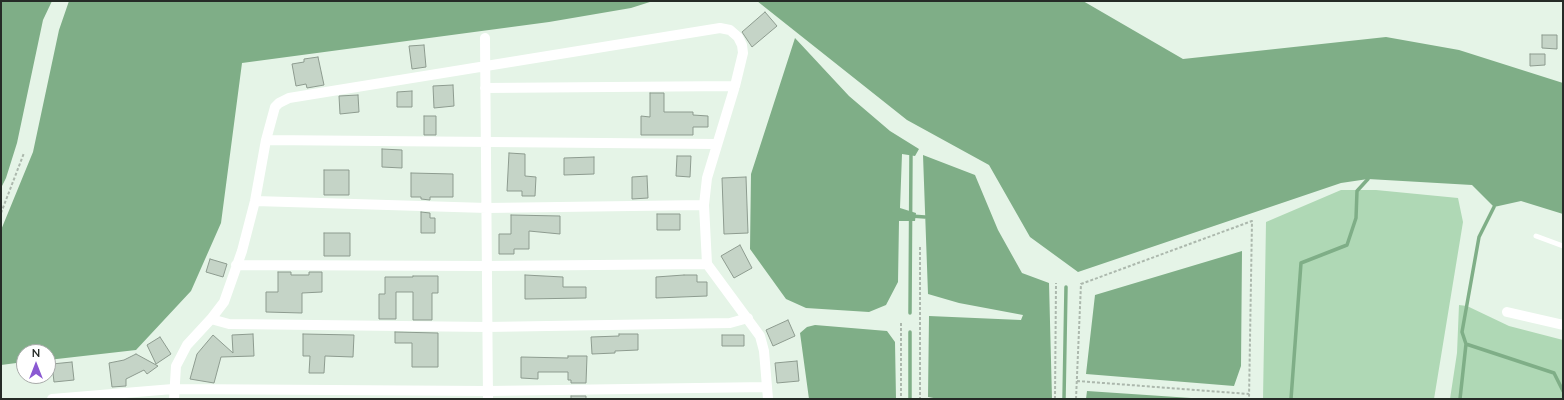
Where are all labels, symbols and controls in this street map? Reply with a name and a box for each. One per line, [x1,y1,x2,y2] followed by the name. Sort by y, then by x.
[16,344,56,384] north arrow
[32,346,40,359] text: N

